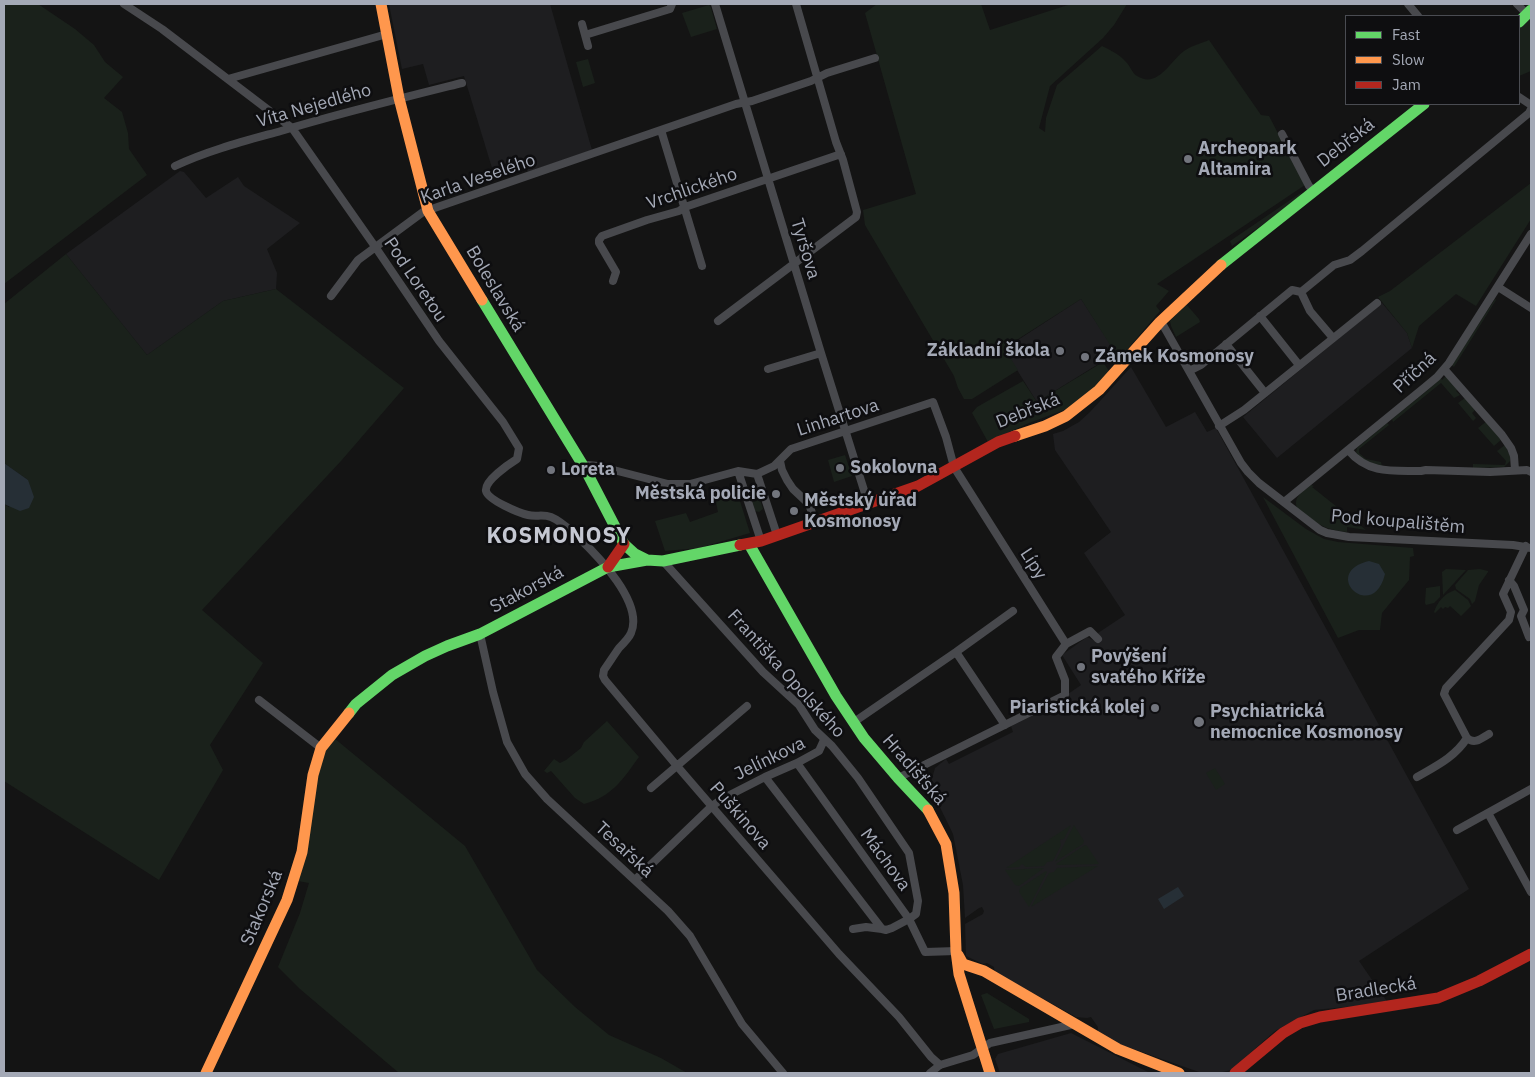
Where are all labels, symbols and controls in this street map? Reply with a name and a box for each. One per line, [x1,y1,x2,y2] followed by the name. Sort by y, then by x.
[1345,15,1520,105] legend
[1392,25,1420,44] text: Fast
[1392,50,1425,69] text: Slow
[1392,75,1421,94] text: Jam
[254,79,374,133] street label: Víta Nejedlého
[1313,114,1379,172] street label: Debřská
[1198,138,1297,180] place label: Archeopark Altamira
[418,149,538,209] street label: Karla Veselého
[1182,153,1194,165] marker: Archeopark Altamira
[644,163,740,215] street label: Vrchlického
[786,216,824,282] street label: Tyršova
[379,234,451,326] street label: Pod Loretou
[461,242,529,336] street label: Boleslavská
[927,340,1050,362] place label: Základní škola
[1054,345,1066,357] marker: Základní škola
[1095,346,1254,368] place label: Zámek Kosmonosy
[1389,348,1441,398] street label: Příčná
[1079,351,1091,363] marker: Zámek Kosmonosy
[993,388,1063,434] street label: Debřská
[794,395,882,441] street label: Linhartova
[850,457,938,479] place label: Sokolovna
[561,459,615,481] place label: Loreta
[834,462,846,474] marker: Sokolovna
[545,464,557,476] marker: Loreta
[635,483,766,505] place label: Městská policie
[770,488,782,500] marker: Městská policie
[804,490,917,532] place label: Městský úřad Kosmonosy
[788,505,800,517] marker: Městský úřad Kosmonosy
[1330,505,1466,539] street label: Pod koupalištěm
[485,524,633,550] district label: KOSMONOSY
[1015,544,1051,584] street label: Lípy
[487,562,567,618] street label: Stakorská
[723,605,849,743] street label: Františka Opolského
[1091,646,1206,689] place label: Povýšení svatého Kříže
[1075,661,1087,673] marker: Povýšení svatého Kříže
[1009,697,1145,719] place label: Piaristická kolej
[1210,701,1403,744] place label: Psychiatrická nemocnice Kosmonosy
[1149,702,1161,714] marker: Piaristická kolej
[1192,715,1206,729] marker: Psychiatrická nemocnice Kosmonosy
[877,730,951,810] street label: Hradišťská
[731,733,809,785] street label: Jelínkova
[705,778,775,854] street label: Puškinova
[590,818,658,882] street label: Tesařská
[855,825,915,895] street label: Máchova
[236,867,288,949] street label: Stakorská
[1334,973,1418,1007] street label: Bradlecká

